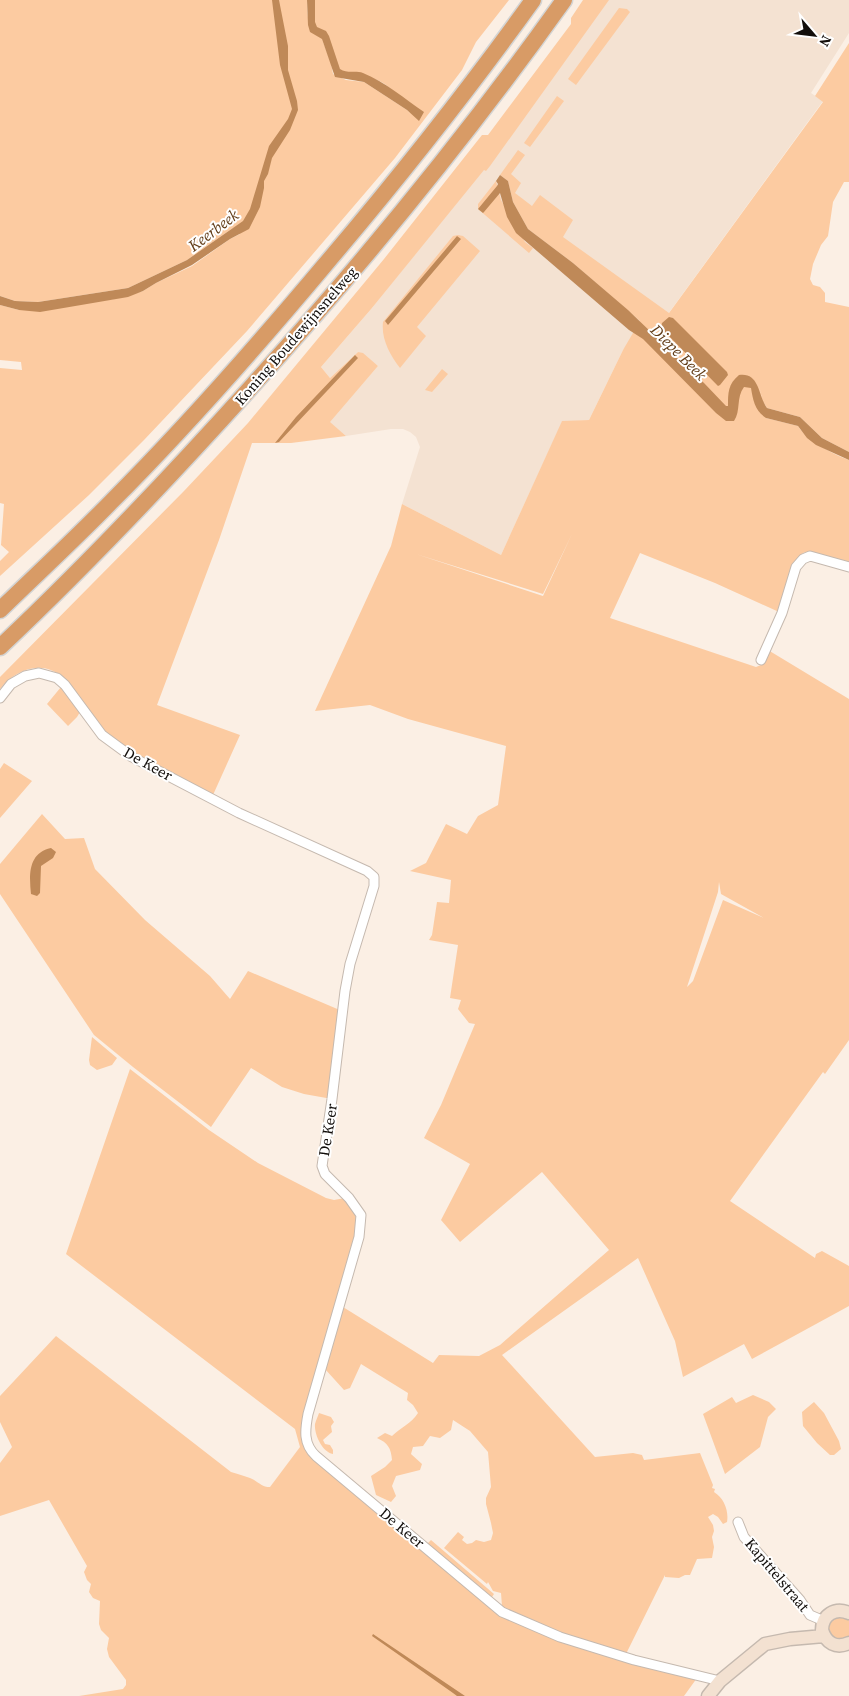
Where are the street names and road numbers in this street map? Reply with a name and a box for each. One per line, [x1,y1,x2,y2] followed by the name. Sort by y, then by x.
[230,262,362,409] street label: Koning Boudewijnsnelweg
[120,741,177,786] street label: De Keer
[313,1101,342,1158] street label: De Keer
[375,1502,430,1553] street label: De Keer
[740,1533,814,1616] street label: Kapittelstraat

